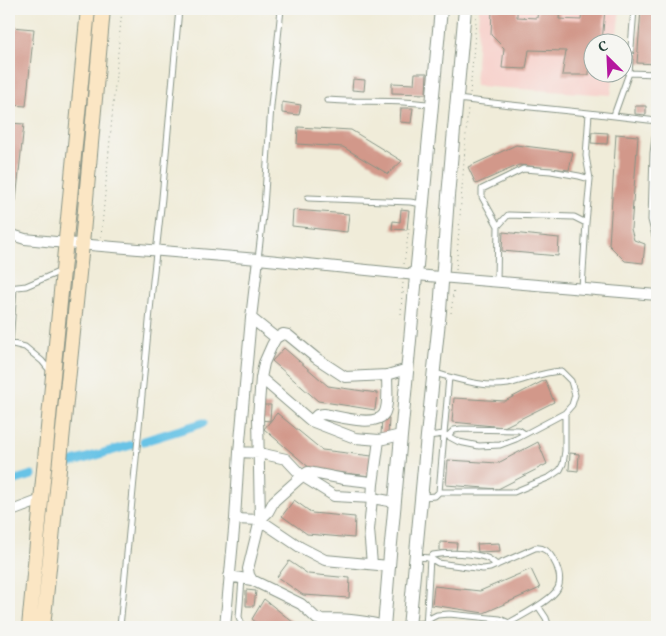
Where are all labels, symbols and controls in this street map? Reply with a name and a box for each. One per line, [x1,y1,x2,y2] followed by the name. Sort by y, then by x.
[584,32,634,82] north arrow
[595,37,611,58] text: С

